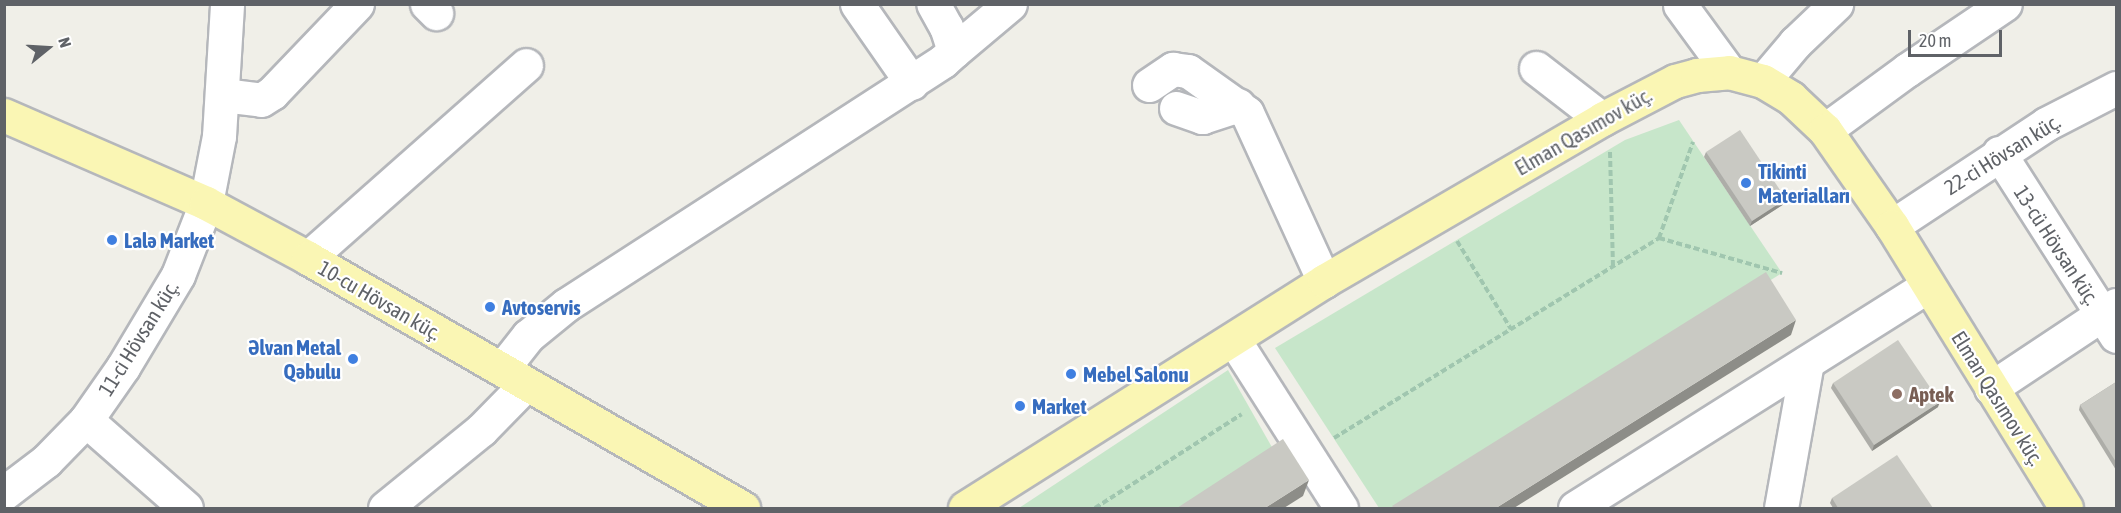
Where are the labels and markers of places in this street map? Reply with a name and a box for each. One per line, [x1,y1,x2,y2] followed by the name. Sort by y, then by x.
[1758,158,1850,208] place label: Tikinti Materialları
[1739,176,1753,190] marker: Tikinti Materialları
[124,227,214,253] place label: Lalə Market
[105,233,119,247] marker: Lalə Market
[502,294,581,320] place label: Avtoservis
[483,300,497,314] marker: Avtoservis
[248,334,341,384] place label: Əlvan Metal Qəbulu
[346,352,360,366] marker: Əlvan Metal Qəbulu
[1083,361,1189,387] place label: Mebel Salonu
[1064,367,1078,381] marker: Mebel Salonu
[1909,381,1954,407] place label: Aptek
[1890,387,1904,401] marker: Aptek
[1032,393,1086,419] place label: Market
[1013,399,1027,413] marker: Market

